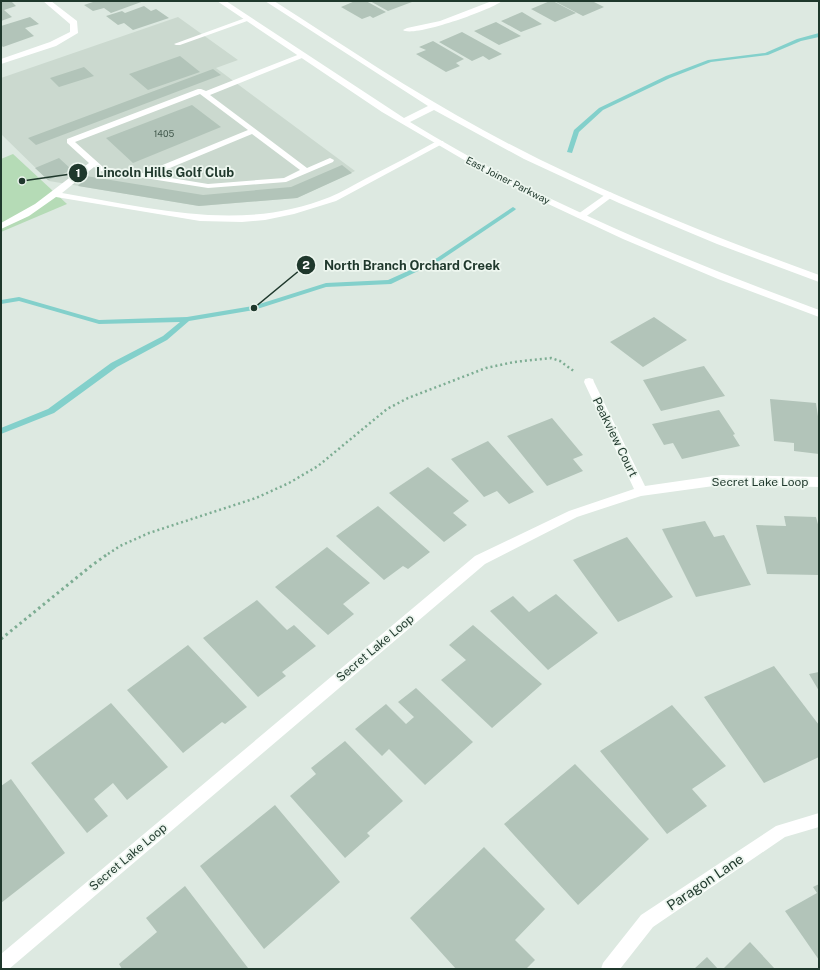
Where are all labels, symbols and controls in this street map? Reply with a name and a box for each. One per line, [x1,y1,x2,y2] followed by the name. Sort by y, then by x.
[154,128,175,139] house number: 1405
[464,154,553,207] street label: East Joiner Parkway
[68,160,242,185] callout: Lincoln Hills Golf Club
[96,165,234,180] text: Lincoln Hills Golf Club
[75,166,81,180] text: 1
[296,253,508,278] callout: North Branch Orchard Creek
[302,258,310,272] text: 2
[324,258,501,273] text: North Branch Orchard Creek
[590,395,641,479] street label: Peakview Court
[712,475,808,489] street label: Secret Lake Loop
[333,612,417,684] street label: Secret Lake Loop
[86,821,170,893] street label: Secret Lake Loop
[664,850,746,914] street label: Paragon Lane

